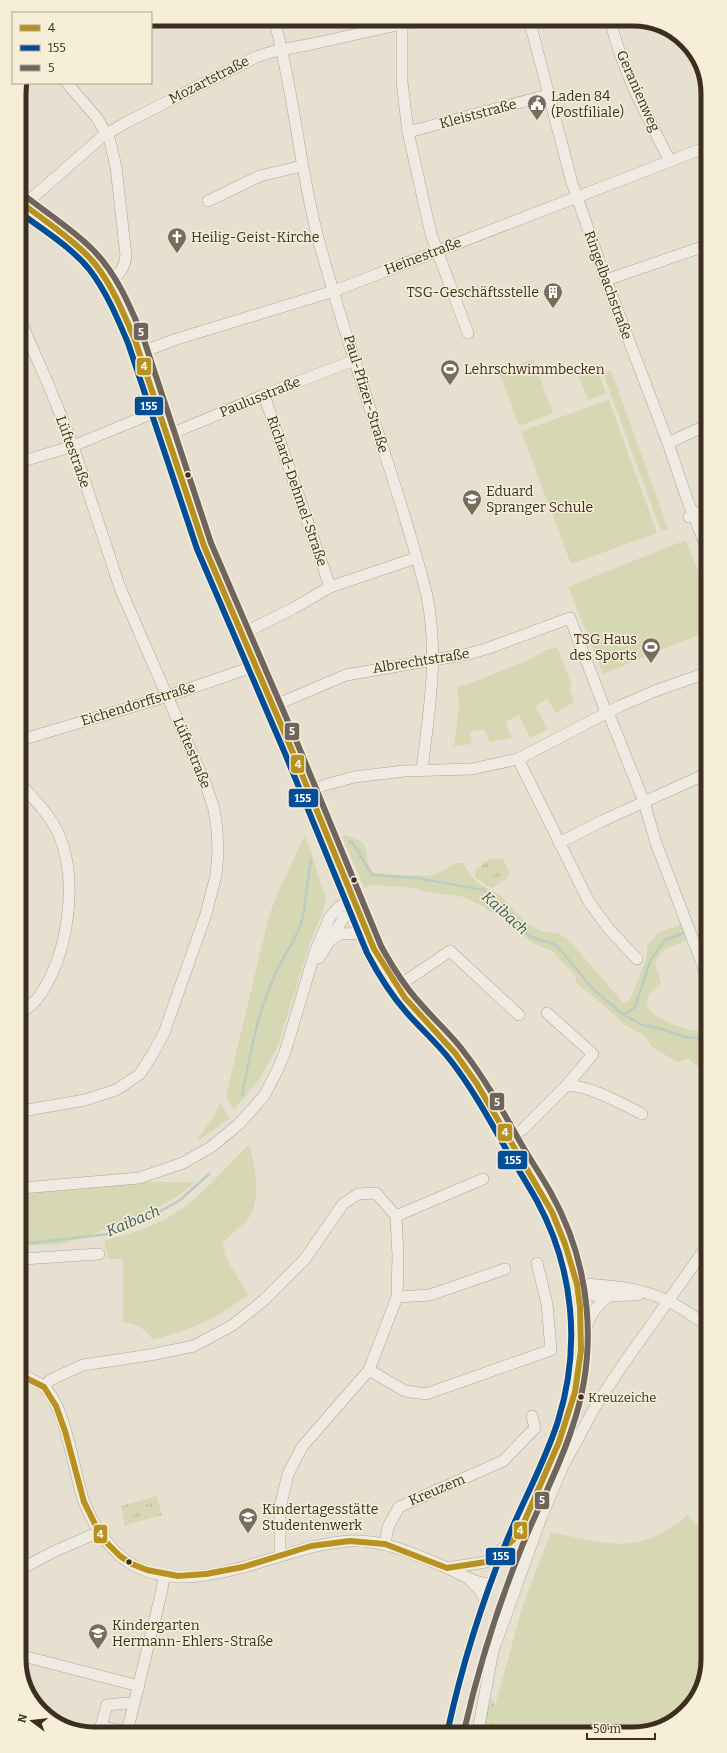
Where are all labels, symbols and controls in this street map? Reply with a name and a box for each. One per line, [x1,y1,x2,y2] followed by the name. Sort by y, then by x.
[12,12,152,84] legend
[48,21,55,35] text: 4
[48,41,66,55] text: 155
[613,48,664,134] street label: Geranienweg
[166,53,252,107] street label: Mozartstraße
[48,61,54,75] text: 5
[551,88,624,121] place label: Laden 84 (Postfiliale)
[526,93,548,121] public building icon: Laden 84 (Postfiliale)
[438,96,518,132] street label: Kleiststraße
[166,226,188,254] church icon: Heilig-Geist-Kirche
[580,228,636,342] street label: Ringelbachstraße
[191,229,320,246] place label: Heilig-Geist-Kirche
[382,234,464,278] street label: Heinestraße
[542,281,564,309] building icon: TSG-Geschäftsstelle
[407,284,539,301] place label: TSG-Geschäftsstelle
[133,322,149,341] line badge: 5
[138,326,144,339] text: 5
[340,333,392,455] street label: Paul-Pfizer-Straße
[136,357,152,376] line badge: 4
[439,358,461,386] sports icon: Lehrschwimmbecken
[141,360,148,373] text: 4
[464,361,605,378] place label: Lehrschwimmbecken
[217,373,303,421] street label: Paulusstraße
[134,396,164,416] line badge: 155
[141,400,157,413] text: 155
[263,413,331,569] street label: Richard-Dehmel-Straße
[52,414,94,490] street label: Lüftestraße
[183,470,193,480] unlabelled marker
[486,483,593,516] place label: Eduard Spranger Schule
[461,488,483,516] school or university icon: Eduard Spranger Schule
[569,631,637,664] place label: TSG Haus des Sports
[640,636,662,664] sports icon: TSG Haus des Sports
[371,645,471,677] street label: Albrechtstraße
[79,679,197,729] street label: Eichendorffstraße
[169,715,215,791] street label: Lüftestraße
[284,722,300,741] line badge: 5
[289,725,295,738] text: 5
[290,754,305,774] line badge: 4
[295,758,302,771] text: 4
[288,788,319,808] line badge: 155
[295,792,311,805] text: 155
[349,875,359,885] unlabelled marker
[478,887,532,939] water label: Kaibach
[489,1092,505,1111] line badge: 5
[494,1096,500,1109] text: 5
[497,1123,513,1142] line badge: 4
[502,1126,509,1139] text: 4
[497,1150,528,1170] line badge: 155
[505,1154,521,1167] text: 155
[104,1202,163,1240] water label: Kaibach
[588,1390,656,1405] place label: Kreuzeiche
[576,1392,586,1402] marker: Kreuzeiche
[406,1470,468,1509] street label: Kreuzem
[534,1491,550,1510] line badge: 5
[539,1494,545,1507] text: 5
[262,1501,378,1534] place label: Kindertagesstätte Studentenwerk
[237,1506,259,1534] school or university icon: Kindertagesstätte Studentenwerk
[513,1521,528,1540] line badge: 4
[93,1524,108,1544] line badge: 4
[517,1524,524,1537] text: 4
[97,1528,104,1541] text: 4
[485,1547,516,1566] line badge: 155
[493,1550,509,1563] text: 155
[124,1557,134,1567] unlabelled marker
[112,1617,273,1650] place label: Kindergarten Hermann-Ehlers-Straße
[87,1622,109,1650] school or university icon: Kindergarten Hermann-Ehlers-Straße
[12,1701,52,1741] north arrow
[15,1712,30,1724] text: N
[587,1715,655,1741] scale bar
[593,1722,622,1736] text: 50 m

